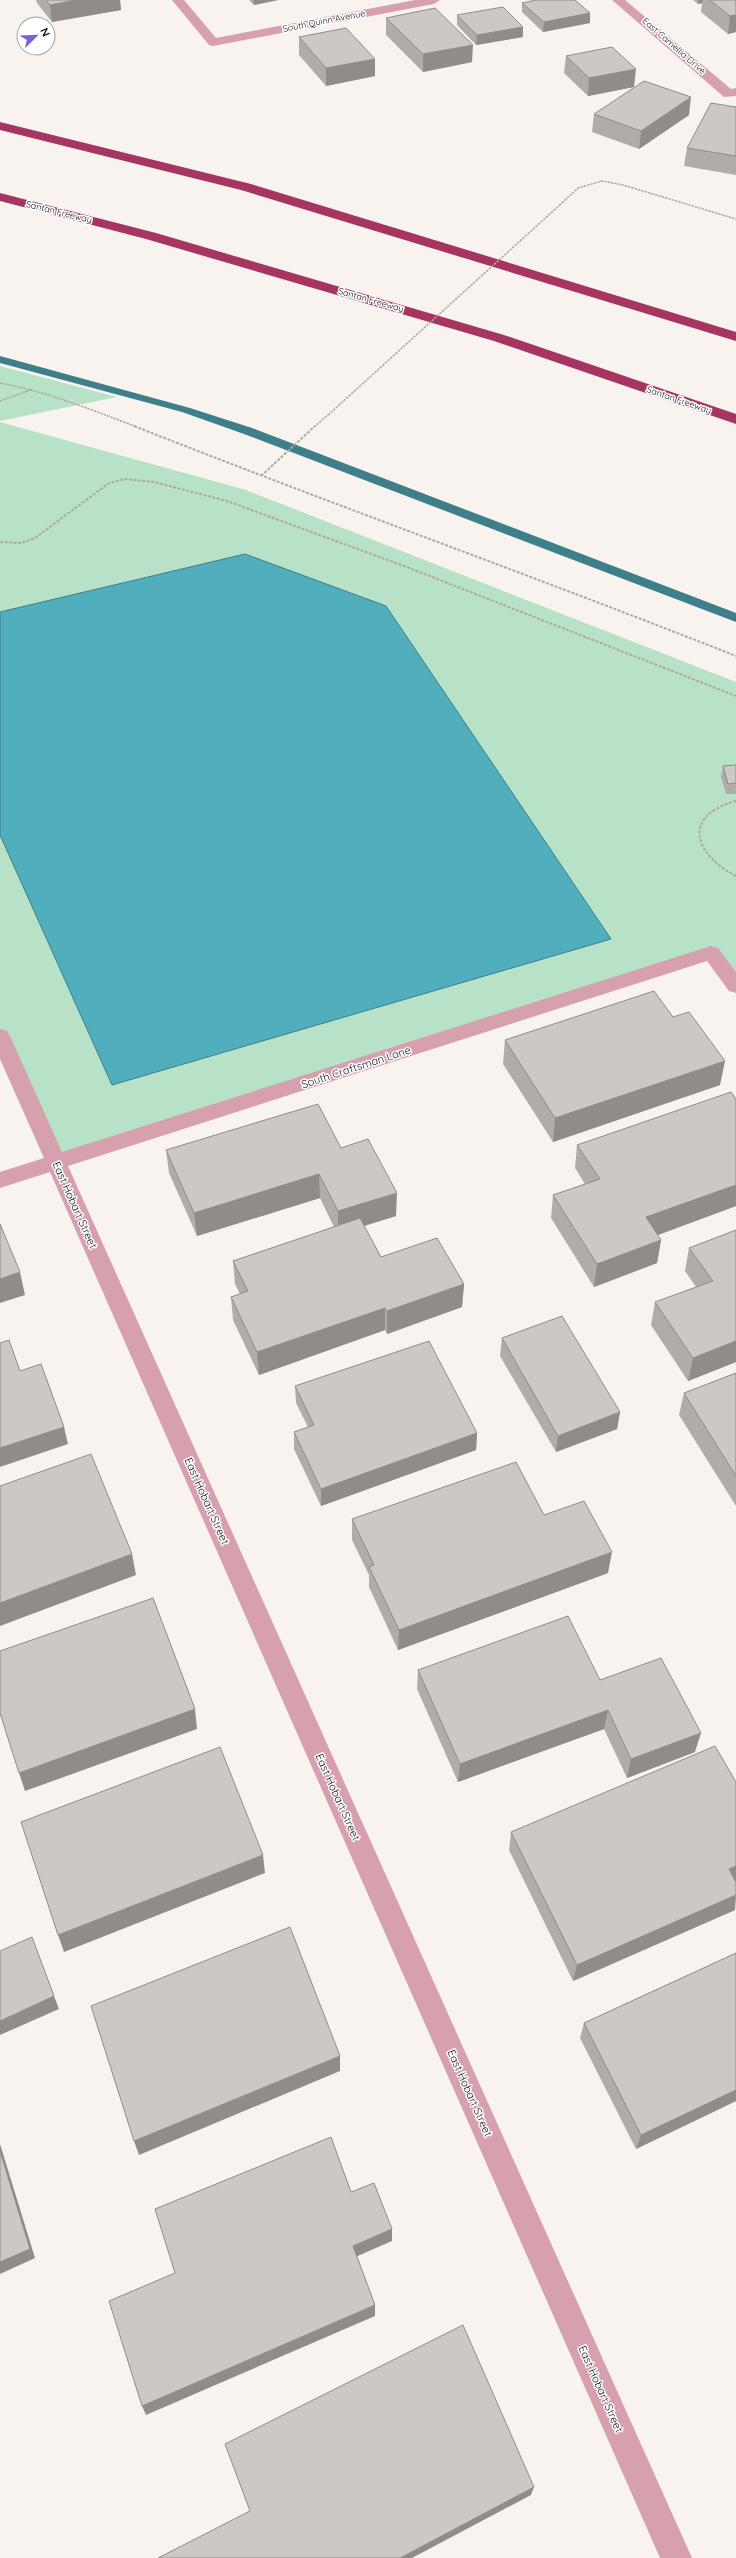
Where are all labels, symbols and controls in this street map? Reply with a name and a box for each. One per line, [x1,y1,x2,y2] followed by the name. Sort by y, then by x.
[282,7,366,34] street label: South Quinn Avenue
[640,15,708,76] street label: East Camellia Drive
[16,16,56,56] north arrow
[37,26,53,39] text: N
[25,198,93,225] street label: Santan Freeway
[337,285,405,314] street label: Santan Freeway
[645,383,713,416] street label: Santan Freeway
[299,1043,413,1091] street label: South Craftsman Lane
[50,1159,101,1251] street label: East Hobart Street
[182,1455,233,1547] street label: East Hobart Street
[313,1751,364,1843] street label: East Hobart Street
[445,2047,496,2139] street label: East Hobart Street
[576,2343,627,2435] street label: East Hobart Street

